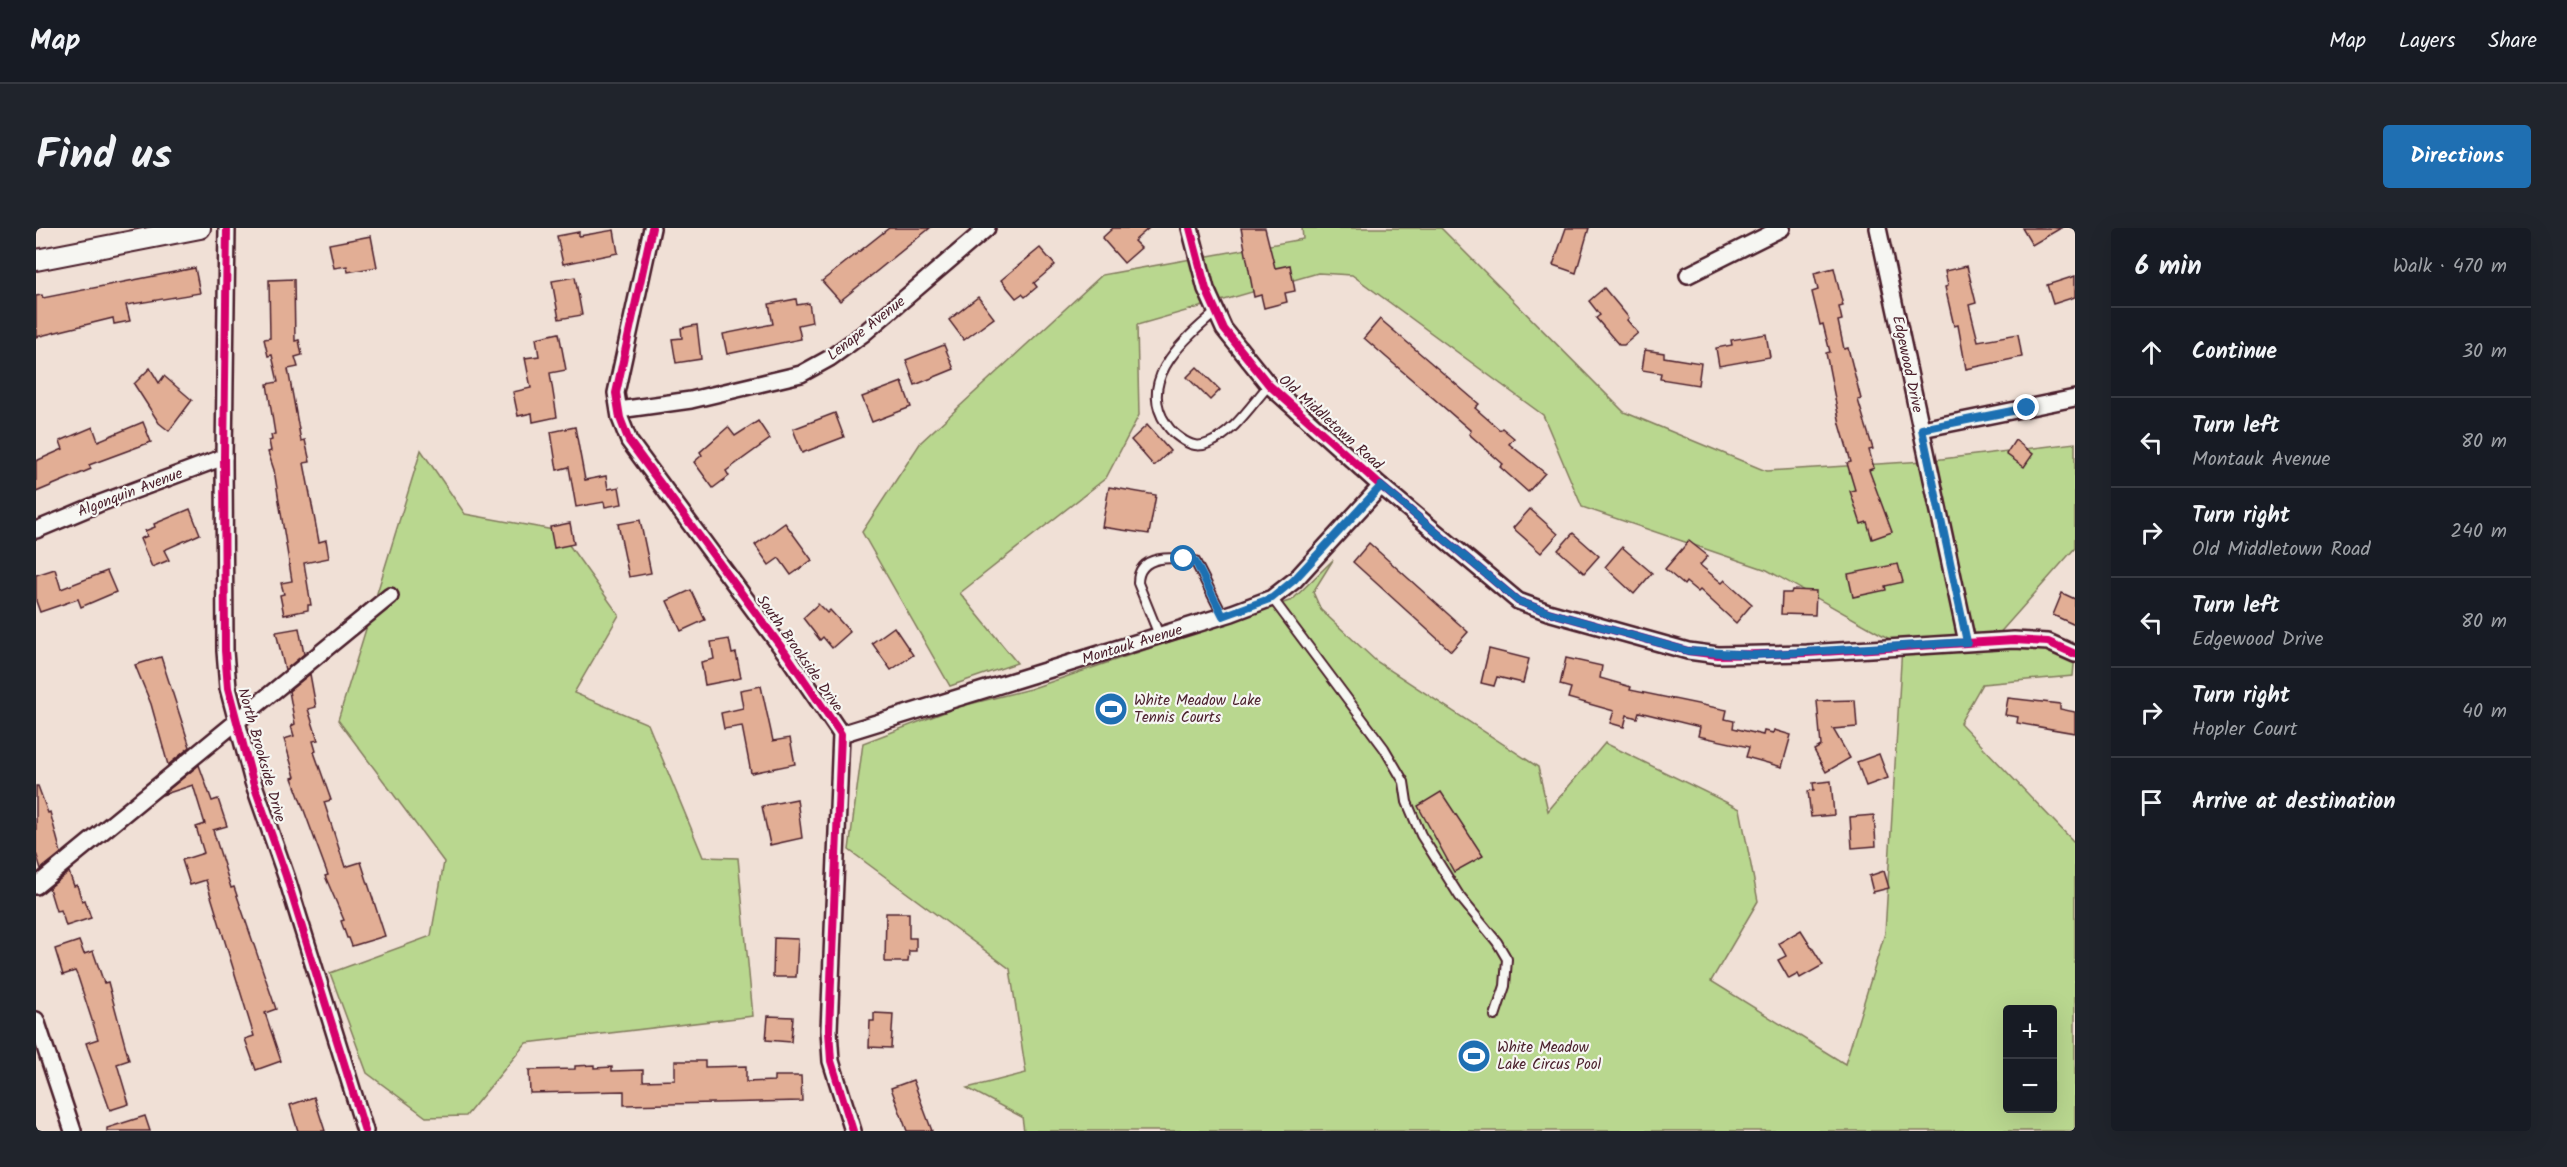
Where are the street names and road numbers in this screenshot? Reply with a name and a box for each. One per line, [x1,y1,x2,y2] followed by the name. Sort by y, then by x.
[822,290,911,367] street label: Lenape Avenue
[1885,313,1929,415] street label: Edgewood Drive
[1273,369,1389,477] street label: Old Middletown Road
[74,462,187,524] street label: Algonquin Avenue
[750,590,849,717] street label: South Brookside Drive
[1079,618,1186,672] street label: Montauk Avenue
[230,685,292,825] street label: North Brookside Drive

